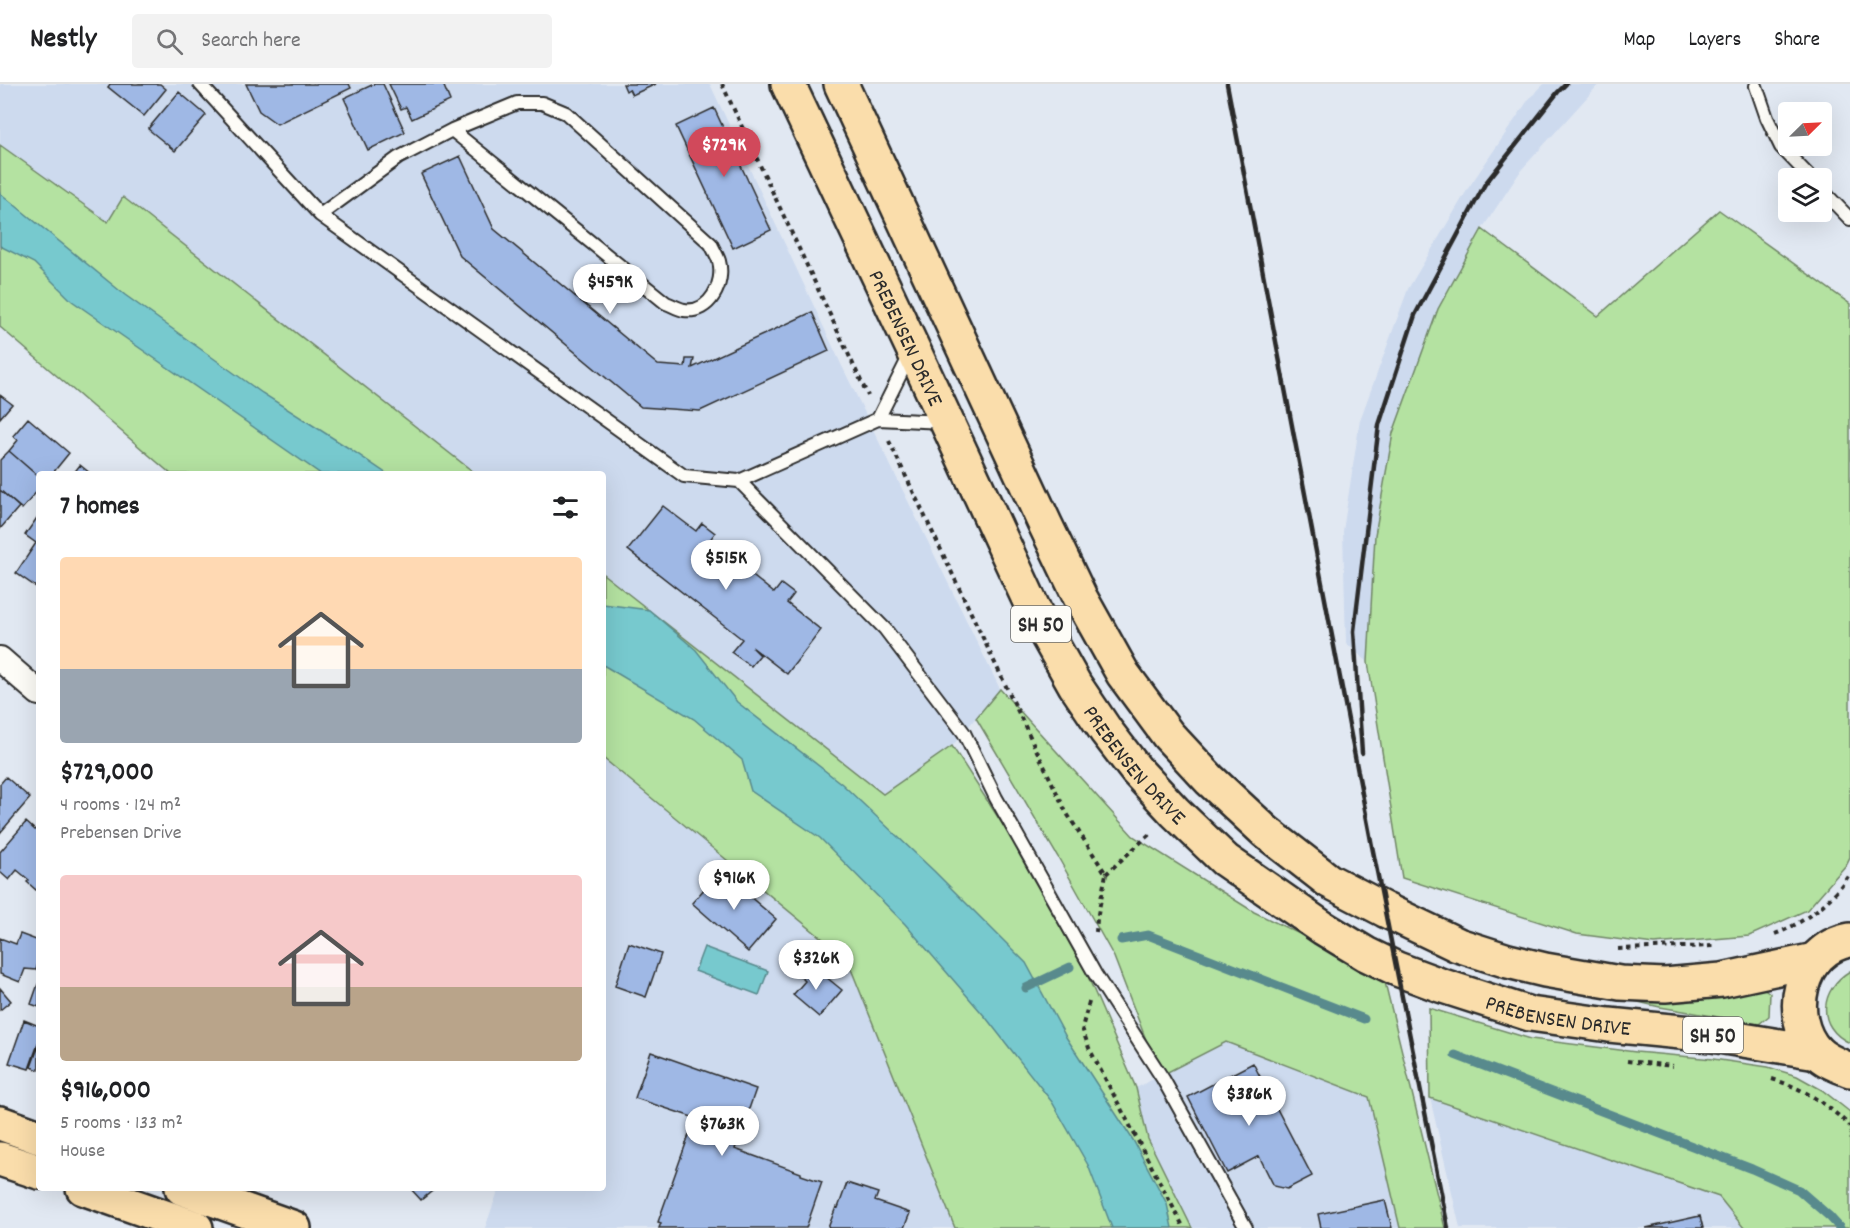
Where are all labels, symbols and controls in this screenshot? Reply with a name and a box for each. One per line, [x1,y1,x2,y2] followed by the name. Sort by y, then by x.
[132,14,552,68] search box
[30,21,96,61] text: Nestly
[153,25,186,58] icon: search
[201,26,301,57] text: Search here
[1624,26,1655,56] text: Map
[1688,26,1741,56] text: Layers
[1774,26,1820,56] text: Share
[1778,102,1832,156] north arrow
[1778,102,1832,222] map controls
[682,127,766,178] pin: $729K
[702,132,746,160] text: $729K
[1778,168,1832,222] button: layers
[568,264,652,315] pin: $459K
[859,266,949,412] street label: PREBENSEN DRIVE
[587,269,633,297] text: $459K
[60,489,140,526] text: 7 homes
[549,491,582,524] icon: filters
[684,540,768,591] pin: $515K
[705,545,747,573] text: $515K
[267,596,375,704] icon: home
[1011,606,1071,642] road number: SH 50
[1074,700,1192,834] street label: PREBENSEN DRIVE
[60,755,154,792] text: $729,000
[60,792,181,820] text: 4 rooms · 124 m²
[60,820,182,848] text: Prebensen Drive
[692,860,776,911] pin: $916K
[713,865,755,893] text: $916K
[267,914,375,1022] icon: home
[774,940,858,991] pin: $326K
[793,945,839,973] text: $326K
[1481,989,1632,1046] street label: PREBENSEN DRIVE
[1683,1017,1743,1053] road number: SH 50
[60,1073,151,1110] text: $916,000
[1207,1076,1291,1127] pin: $386K
[1226,1081,1272,1109] text: $386K
[680,1106,764,1157] pin: $763K
[60,1110,183,1138] text: 5 rooms · 133 m²
[699,1111,745,1139] text: $763K
[60,1138,105,1166] text: House

